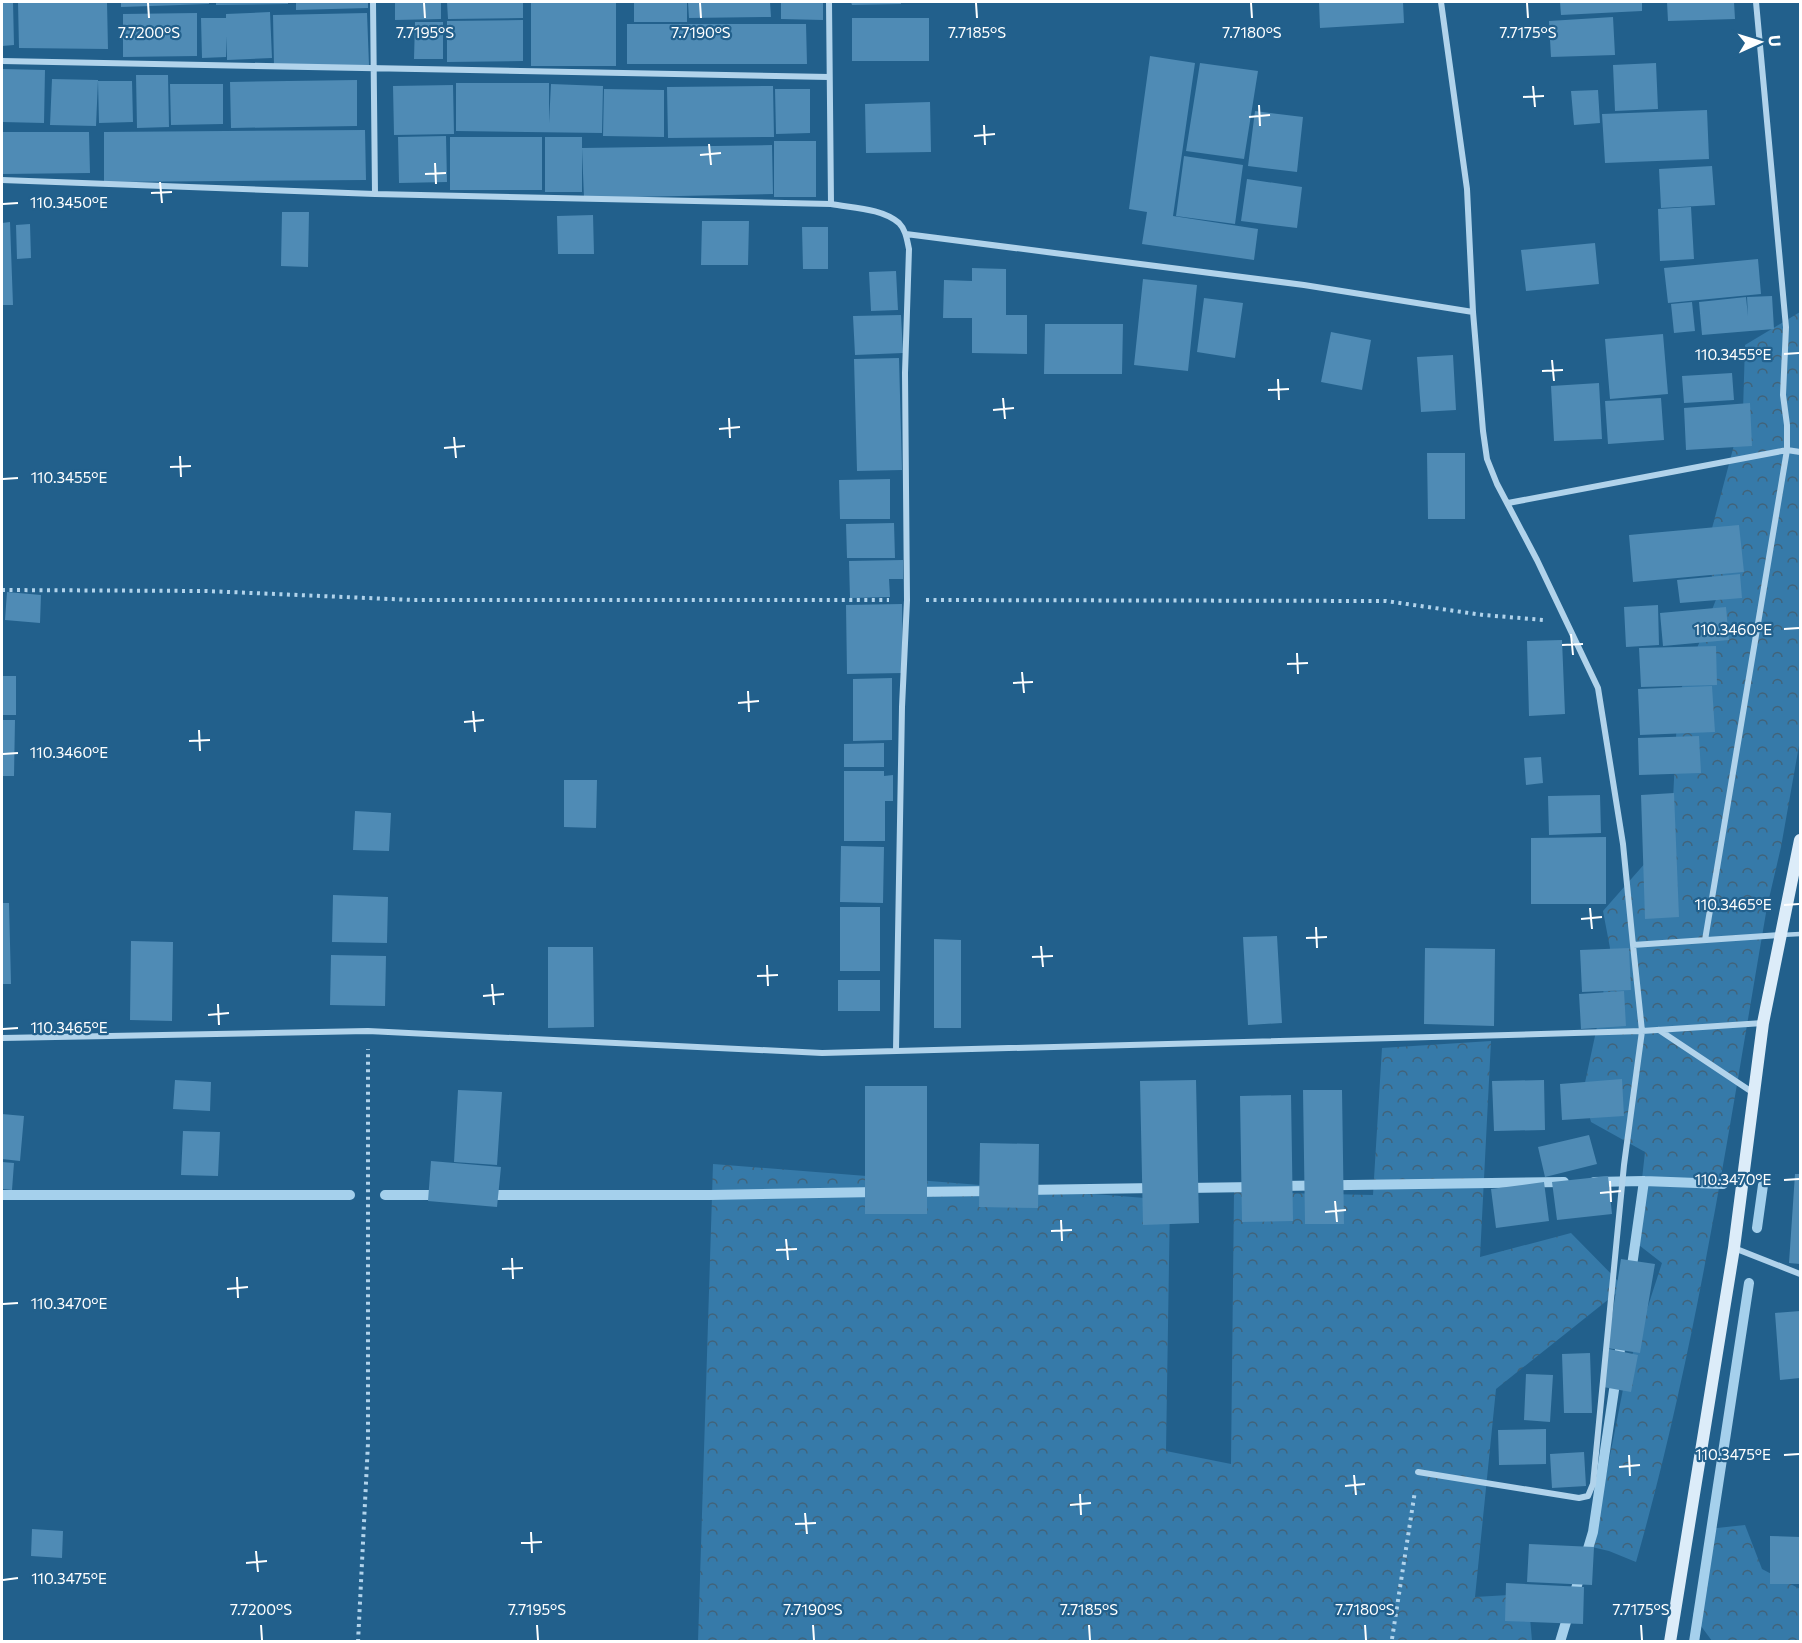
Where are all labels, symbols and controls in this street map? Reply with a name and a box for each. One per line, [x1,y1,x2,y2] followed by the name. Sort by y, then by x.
[1730,12,1790,72] north arrow
[118,23,180,41] text: 7.7200°S
[396,23,454,41] text: 7.7195°S
[671,23,731,41] text: 7.7190°S
[948,23,1006,41] text: 7.7185°S
[1222,23,1282,41] text: 7.7180°S
[1500,23,1557,41] text: 7.7175°S
[1766,34,1785,47] text: U
[30,193,108,211] text: 110.3450°E
[1695,345,1771,363] text: 110.3455°E
[31,468,107,486] text: 110.3455°E
[1694,620,1772,638] text: 110.3460°E
[30,743,108,761] text: 110.3460°E
[1694,895,1772,913] text: 110.3465°E
[30,1018,108,1036] text: 110.3465°E
[1695,1170,1771,1188] text: 110.3470°E
[31,1294,107,1312] text: 110.3470°E
[1695,1445,1771,1463] text: 110.3475°E
[31,1569,107,1587] text: 110.3475°E
[230,1600,292,1618] text: 7.7200°S
[508,1600,566,1618] text: 7.7195°S
[783,1600,843,1618] text: 7.7190°S
[1060,1600,1118,1618] text: 7.7185°S
[1335,1600,1395,1618] text: 7.7180°S
[1613,1600,1670,1618] text: 7.7175°S

